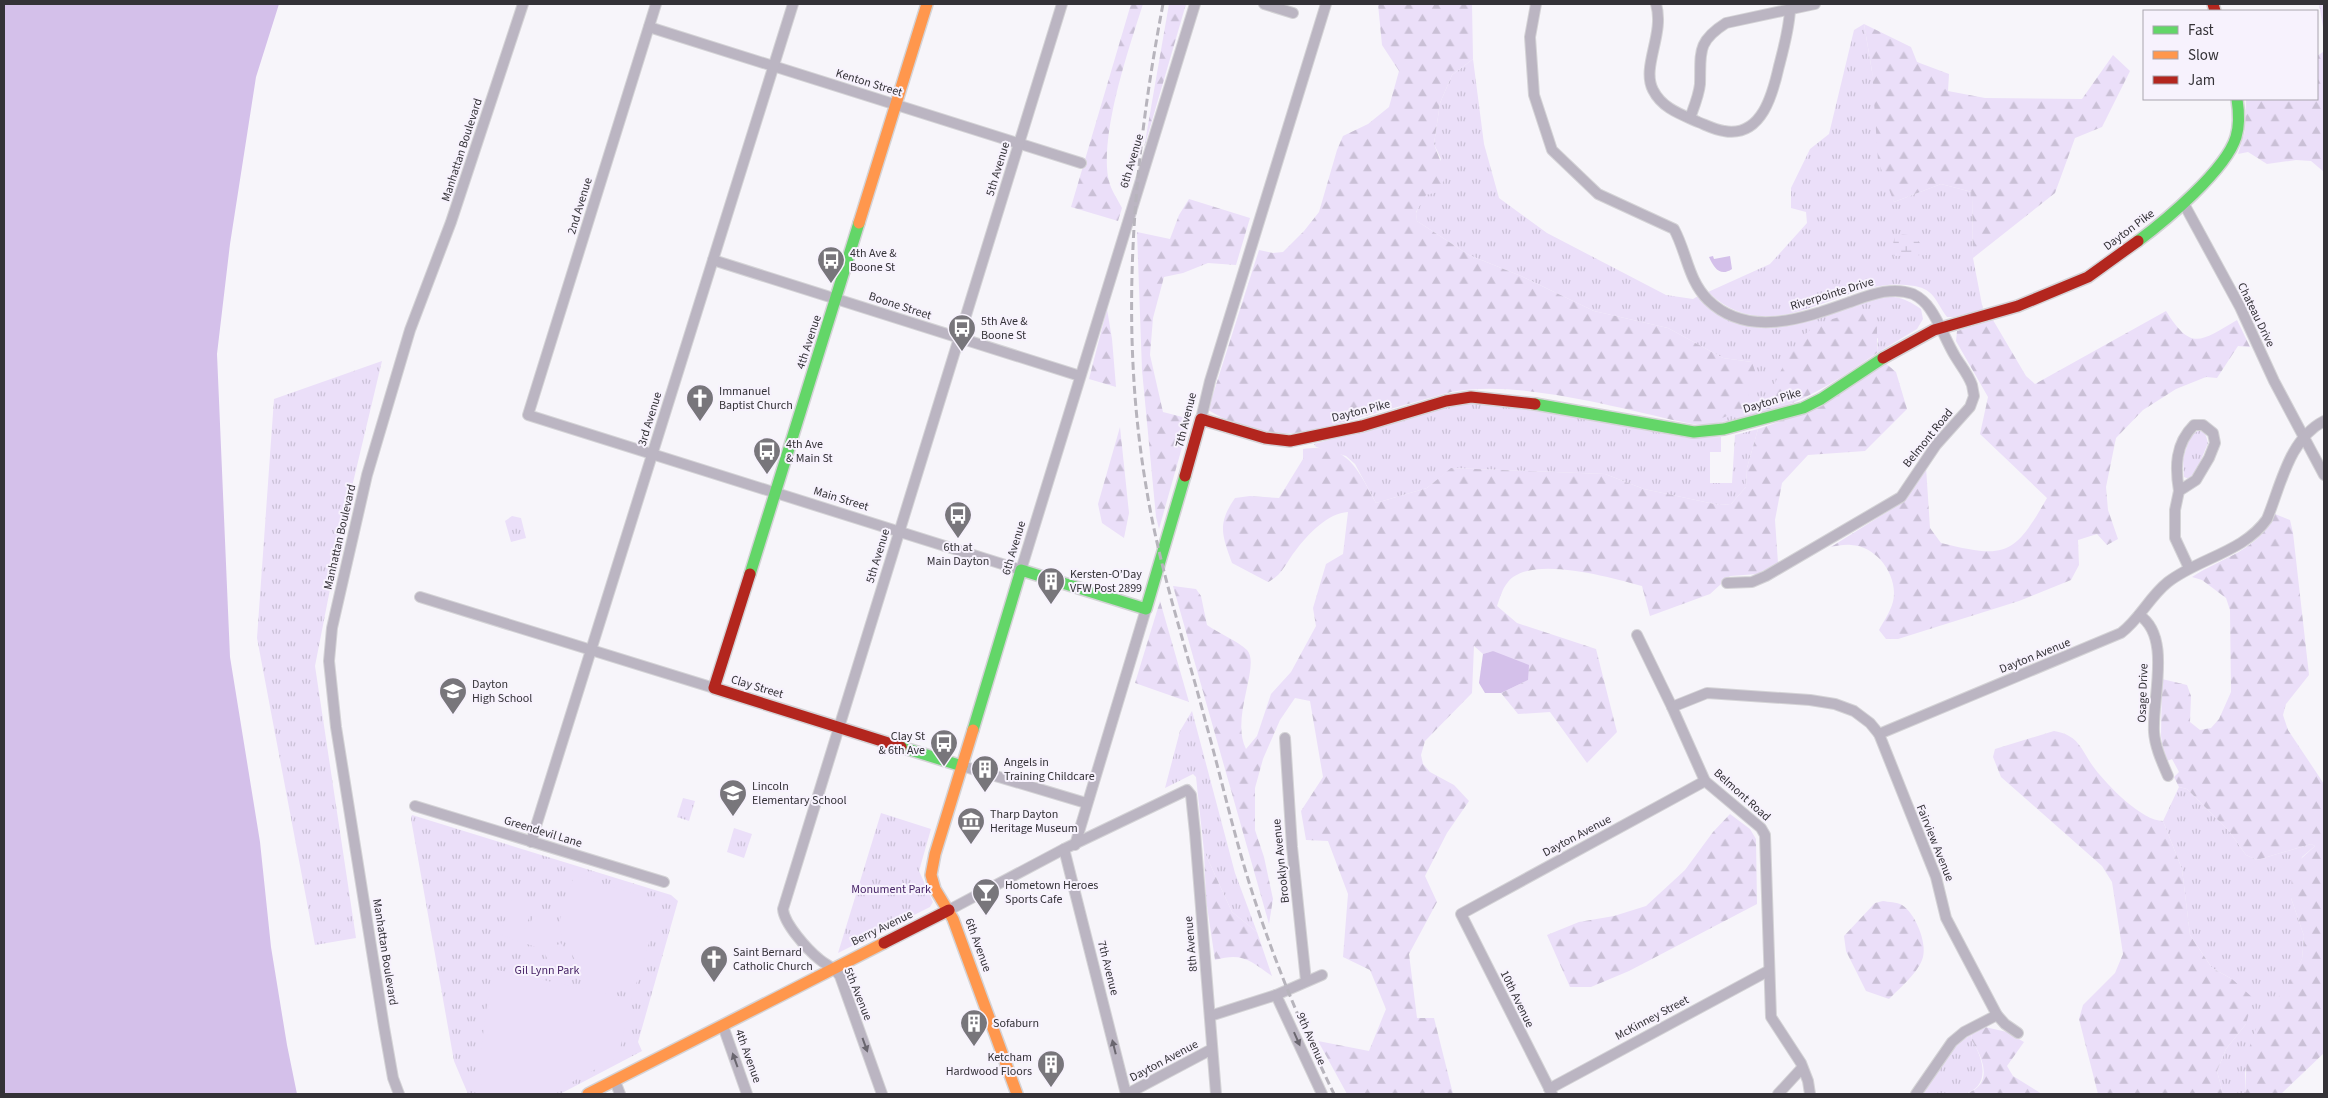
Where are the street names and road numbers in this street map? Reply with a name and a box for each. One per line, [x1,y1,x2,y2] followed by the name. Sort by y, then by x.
[834,65,904,101] street label: Kenton Street
[437,96,487,204] street label: Manhattan Boulevard
[1116,132,1148,190] street label: 6th Avenue
[982,140,1014,198] street label: 5th Avenue
[563,175,597,236] street label: 2nd Avenue
[2100,205,2158,255] street label: Dayton Pike
[1788,273,1876,315] street label: Riverpointe Drive
[2233,280,2279,350] street label: Chateau Drive
[866,288,934,324] street label: Boone Street
[792,313,826,371] street label: 4th Avenue
[1741,384,1803,418] street label: Dayton Pike
[634,390,666,448] street label: 3rd Avenue
[1171,391,1201,449] street label: 7th Avenue
[1330,396,1392,426] street label: Dayton Pike
[1899,405,1957,471] street label: Belmont Road
[320,483,360,591] street label: Manhattan Boulevard
[811,483,871,515] street label: Main Street
[998,519,1030,577] street label: 6th Avenue
[862,527,894,585] street label: 5th Avenue
[1997,634,2073,678] street label: Dayton Avenue
[2133,663,2153,723] street label: Osage Drive
[729,671,785,703] street label: Clay Street
[1710,765,1774,825] street label: Belmont Road
[1912,802,1958,884] street label: Fairview Avenue
[1540,811,1614,861] street label: Dayton Avenue
[502,812,584,852] street label: Greendevil Lane
[1268,818,1294,904] street label: Brooklyn Avenue
[368,898,402,1006] street label: Manhattan Boulevard
[848,906,916,950] street label: Berry Avenue
[1180,915,1202,973] street label: 8th Avenue
[960,916,996,974] street label: 6th Avenue
[1093,939,1123,997] street label: 7th Avenue
[840,965,876,1023] street label: 5th Avenue
[1496,967,1538,1031] street label: 10th Avenue
[1612,991,1692,1045] street label: McKinney Street
[1292,1010,1330,1068] street label: 9th Avenue
[730,1027,766,1085] street label: 4th Avenue
[1127,1036,1201,1086] street label: Dayton Avenue

